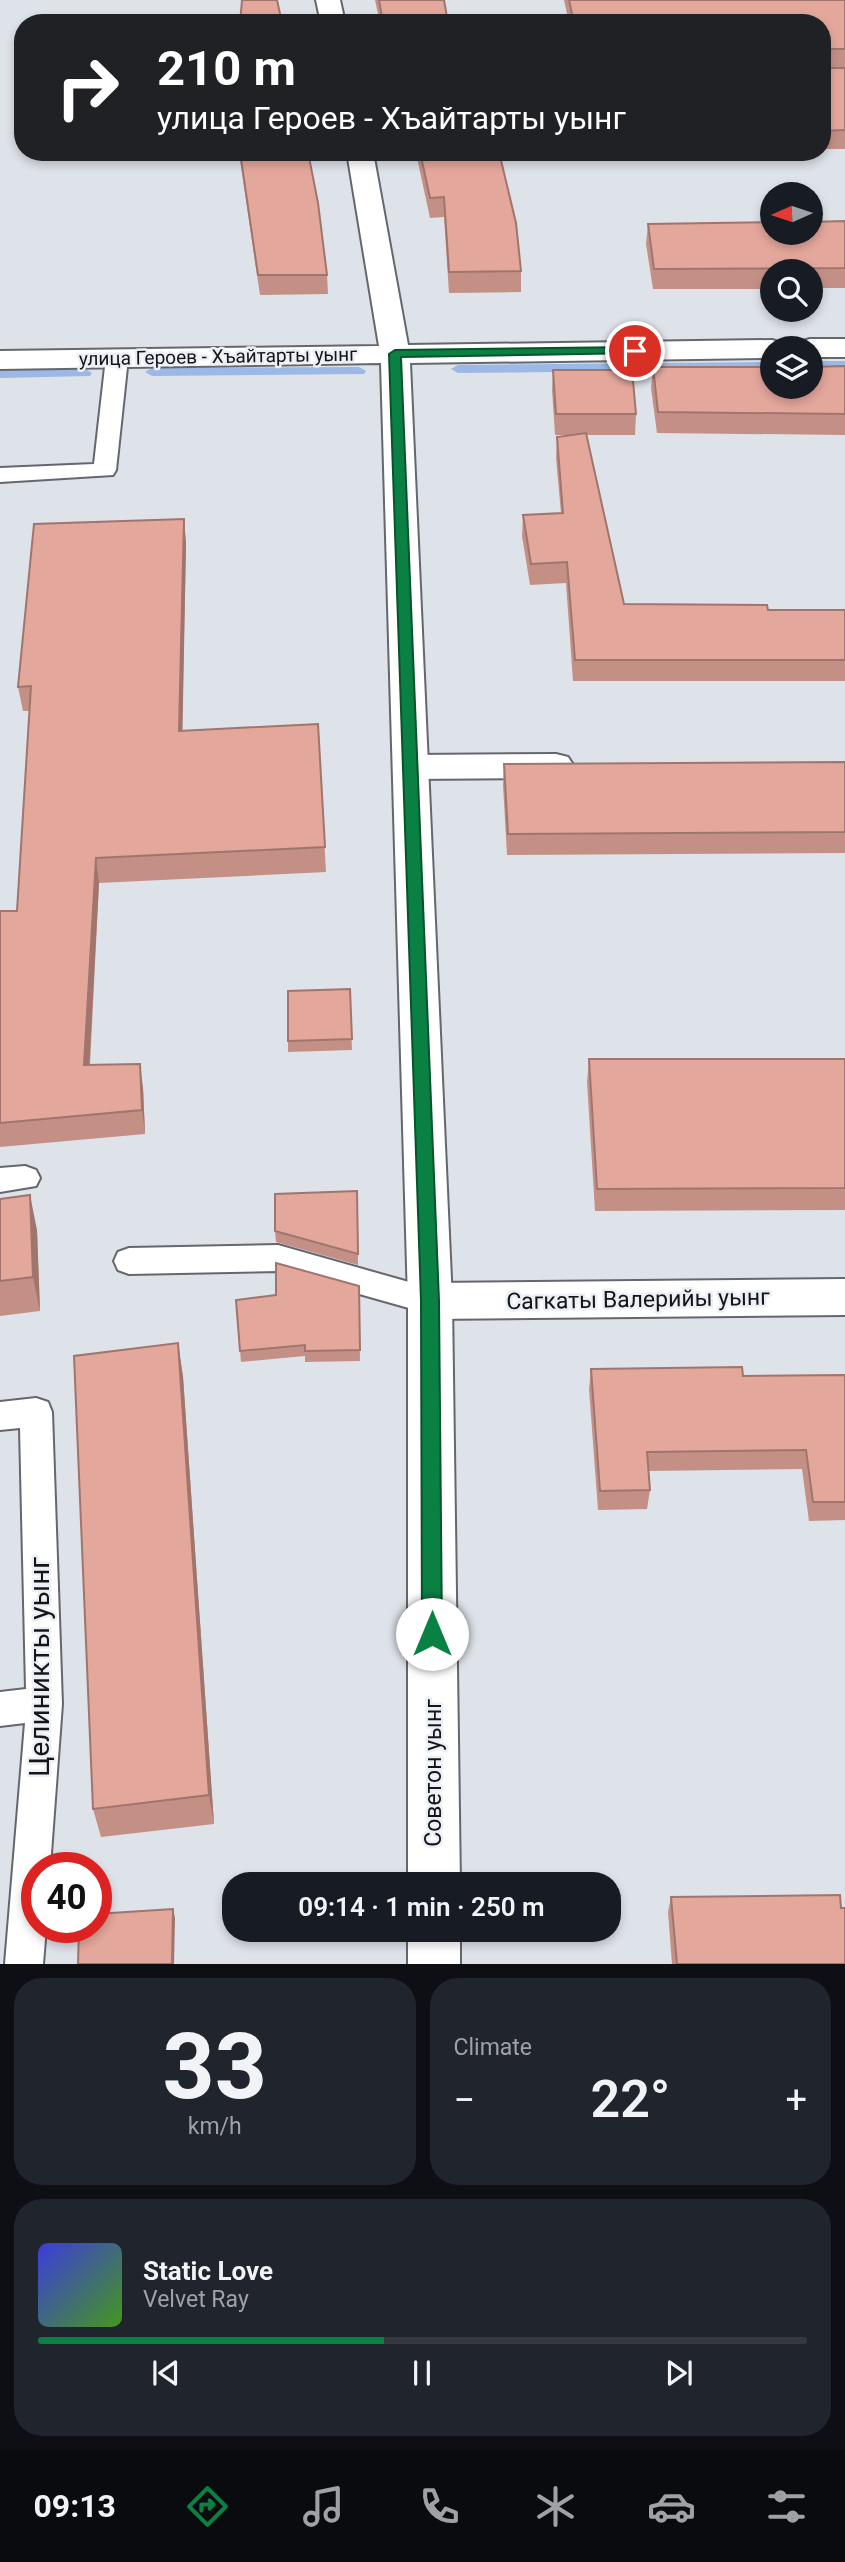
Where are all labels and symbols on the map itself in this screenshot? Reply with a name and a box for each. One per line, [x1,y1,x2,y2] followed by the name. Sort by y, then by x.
[760,182,822,245] north arrow
[605,321,665,381] pin
[79,343,357,370] street label: улица Героев - Хъайтарты уынг
[506,1284,770,1315] street label: Сагкаты Валерийы уынг
[23,1557,56,1777] street label: Целиникты уынг
[395,1597,469,1671] position arrow
[420,1699,447,1847] street label: Советон уынг
[21,1852,112,1943] speed limit sign: 40

